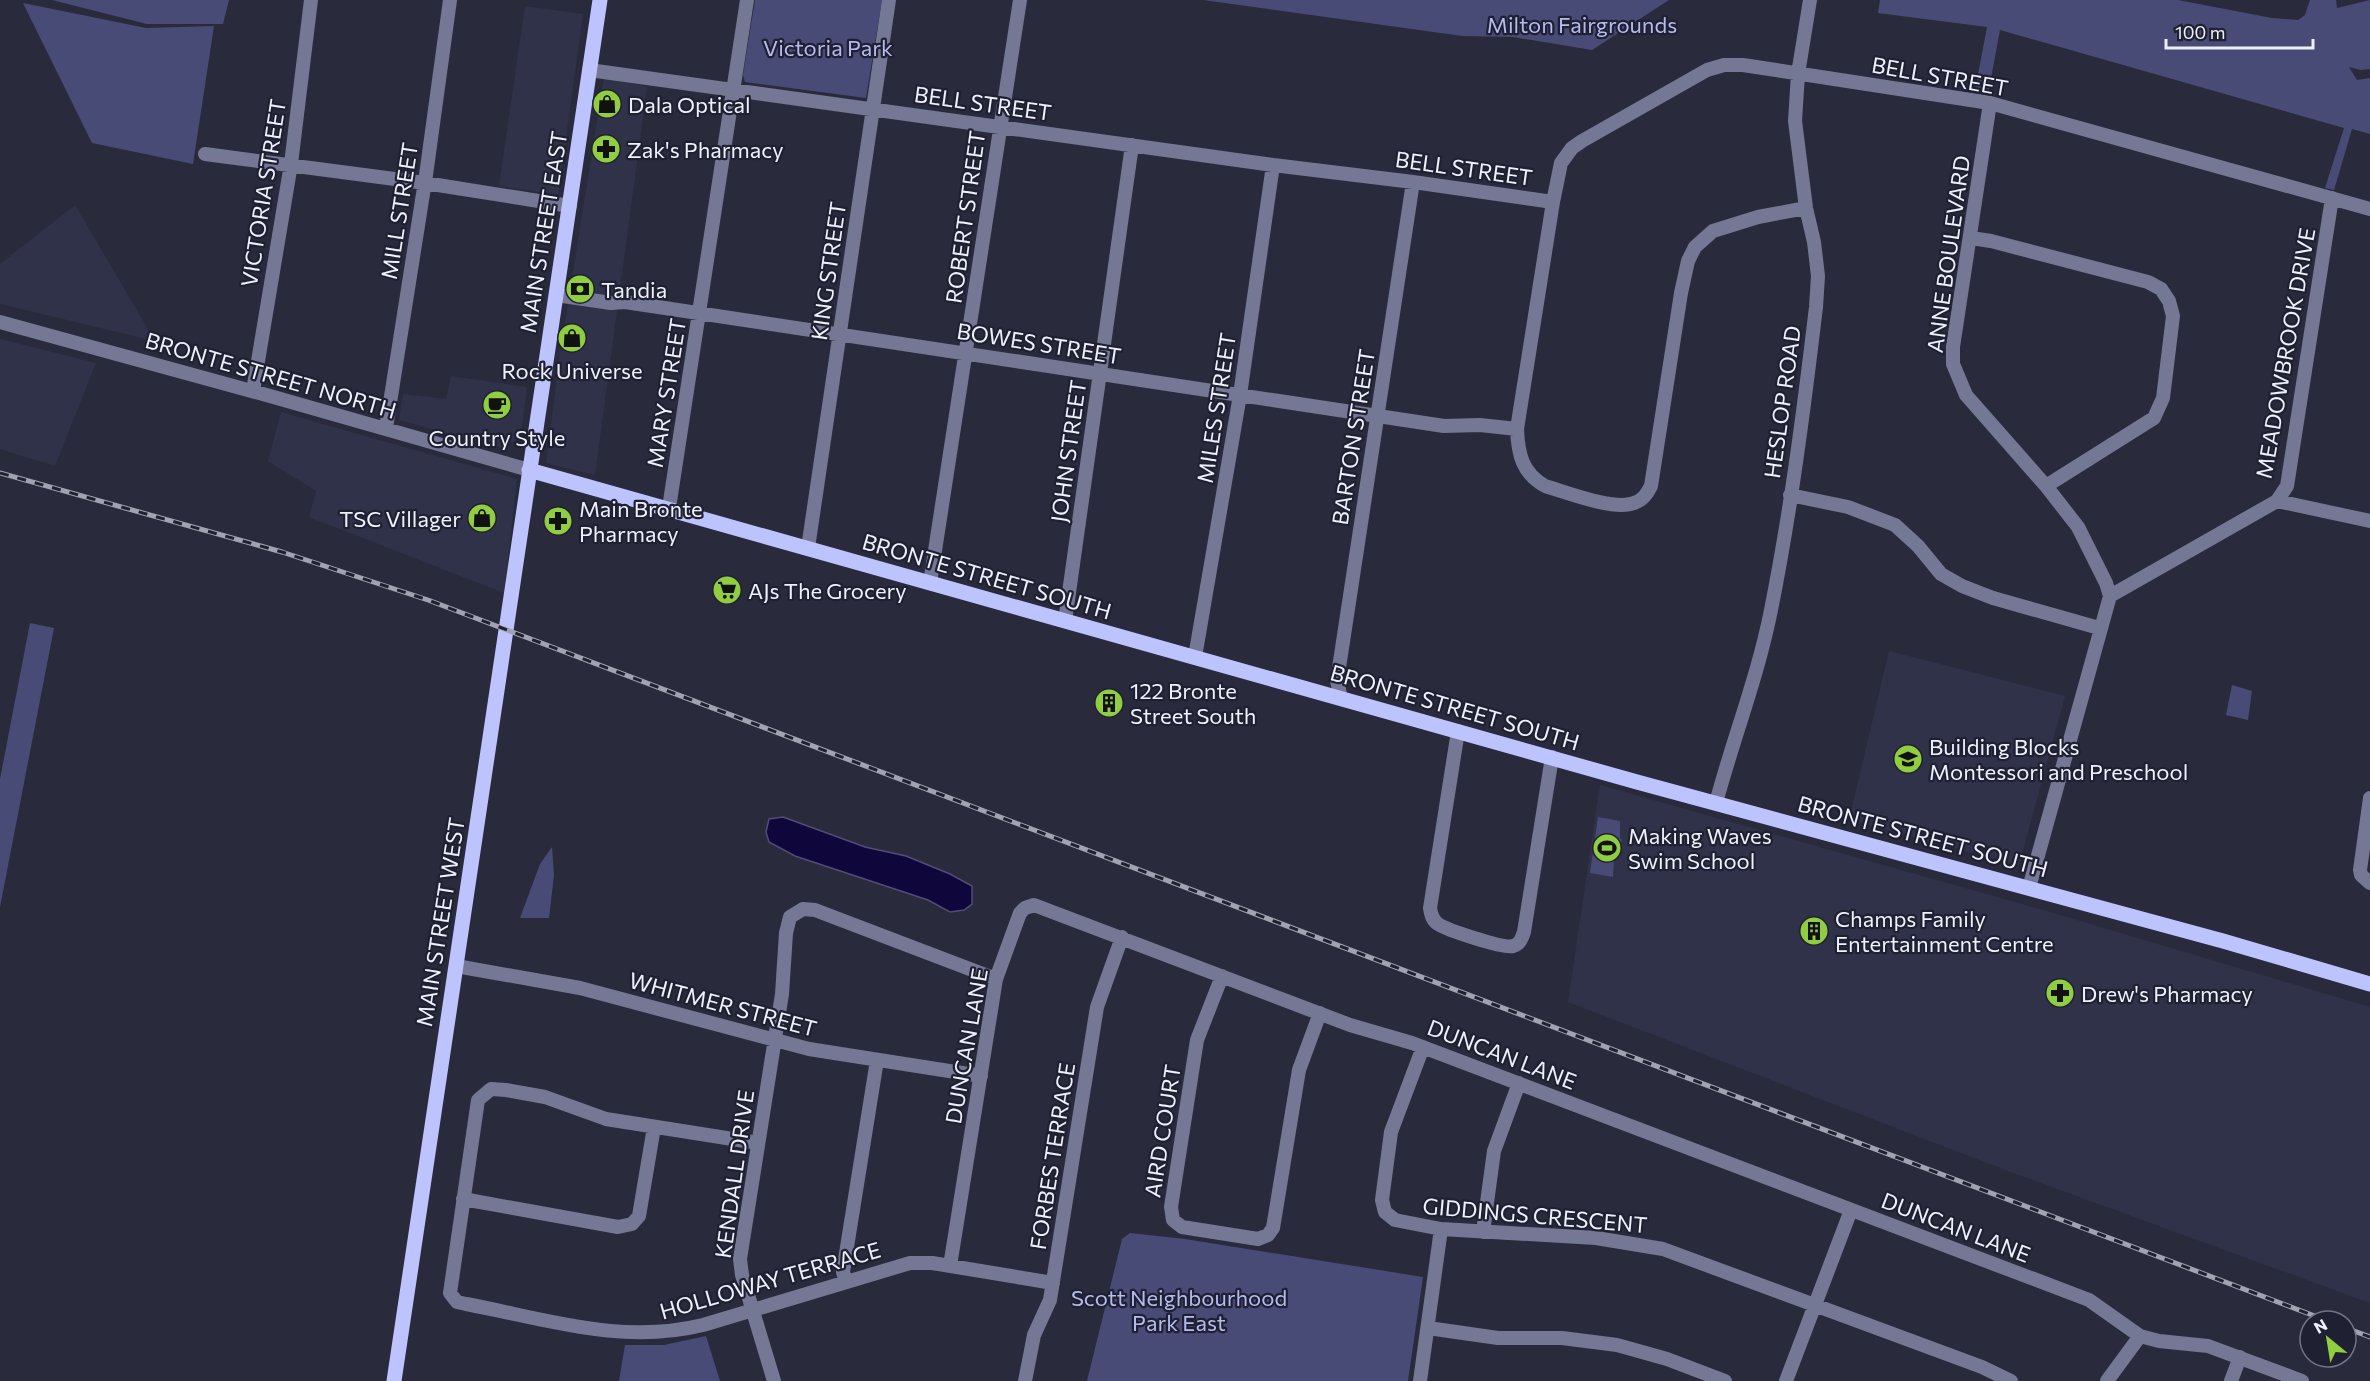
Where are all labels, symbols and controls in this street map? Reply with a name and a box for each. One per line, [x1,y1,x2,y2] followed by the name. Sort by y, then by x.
[1487,11,1677,38] park label: Milton Fairgrounds
[2166,12,2313,50] scale bar
[2175,21,2225,43] text: 100 m
[763,34,893,61] park label: Victoria Park
[1870,51,2010,101] street label: BELL STREET
[913,80,1053,126] street label: BELL STREET
[591,88,623,120] shop icon: Dala Optical
[628,91,751,118] place label: Dala Optical
[235,97,291,289] street label: VICTORIA STREET
[514,129,572,335] street label: MAIN STREET EAST
[940,129,990,305] street label: ROBERT STREET
[590,133,622,165] pharmacy icon: Zak's Pharmacy
[627,136,784,163] place label: Zak's Pharmacy
[375,141,423,281] street label: MILL STREET
[1394,145,1534,191] street label: BELL STREET
[1921,154,1975,354] street label: ANNE BOULEVARD
[805,200,851,342] street label: KING STREET
[2250,225,2320,481] street label: MEADOWBROOK DRIVE
[564,273,596,305] bank icon: Tandia
[601,276,667,303] place label: Tandia
[641,316,691,470] street label: MARY STREET
[955,317,1123,369] street label: BOWES STREET
[556,322,588,354] shop icon: Rock Universe
[1758,324,1806,480] street label: HESLOP ROAD
[142,326,400,424] street label: BRONTE STREET NORTH
[1191,331,1241,485] street label: MILES STREET
[1326,347,1380,527] street label: BARTON STREET
[501,357,643,384] place label: Rock Universe
[1045,378,1091,524] street label: JOHN STREET
[481,389,513,421] cafe icon: Country Style
[429,424,565,451] place label: Country Style
[579,495,703,547] place label: Main Bronte Pharmacy
[466,502,498,534] shop icon: TSC Villager
[339,505,461,532] place label: TSC Villager
[542,505,574,537] pharmacy icon: Main Bronte Pharmacy
[859,527,1115,625] street label: BRONTE STREET SOUTH
[711,574,743,606] supermarket icon: AJs The Grocery
[748,577,907,604] place label: AJs The Grocery
[1327,658,1583,756] street label: BRONTE STREET SOUTH
[1130,677,1256,729] place label: 122 Bronte Street South
[1093,687,1125,719] building icon: 122 Bronte Street South
[1929,733,2188,785] place label: Building Blocks Montessori and Preschool
[1892,743,1924,775] school or university icon: Building Blocks Montessori and Preschool
[1795,790,2051,882] street label: BRONTE STREET SOUTH
[410,816,470,1028] street label: MAIN STREET WEST
[1628,822,1772,874] place label: Making Waves Swim School
[1591,832,1623,864] sports icon: Making Waves Swim School
[1835,905,2054,957] place label: Champs Family Entertainment Centre
[1798,915,1830,947] building icon: Champs Family Entertainment Centre
[626,966,820,1042] street label: WHITMER STREET
[939,966,993,1126] street label: DUNCAN LANE
[2044,977,2076,1009] pharmacy icon: Drew's Pharmacy
[2081,980,2253,1007] place label: Drew's Pharmacy
[1424,1013,1580,1095] street label: DUNCAN LANE
[1024,1061,1080,1251] street label: FORBES TERRACE
[1138,1063,1186,1199] street label: AIRD COURT
[709,1088,759,1260] street label: KENDALL DRIVE
[1878,1186,2034,1268] street label: DUNCAN LANE
[1422,1192,1648,1238] street label: GIDDINGS CRESCENT
[656,1236,884,1324] street label: HOLLOWAY TERRACE
[1071,1284,1287,1336] park label: Scott Neighbourhood Park East
[2298,1309,2358,1369] north arrow
[2310,1314,2330,1337] text: N

